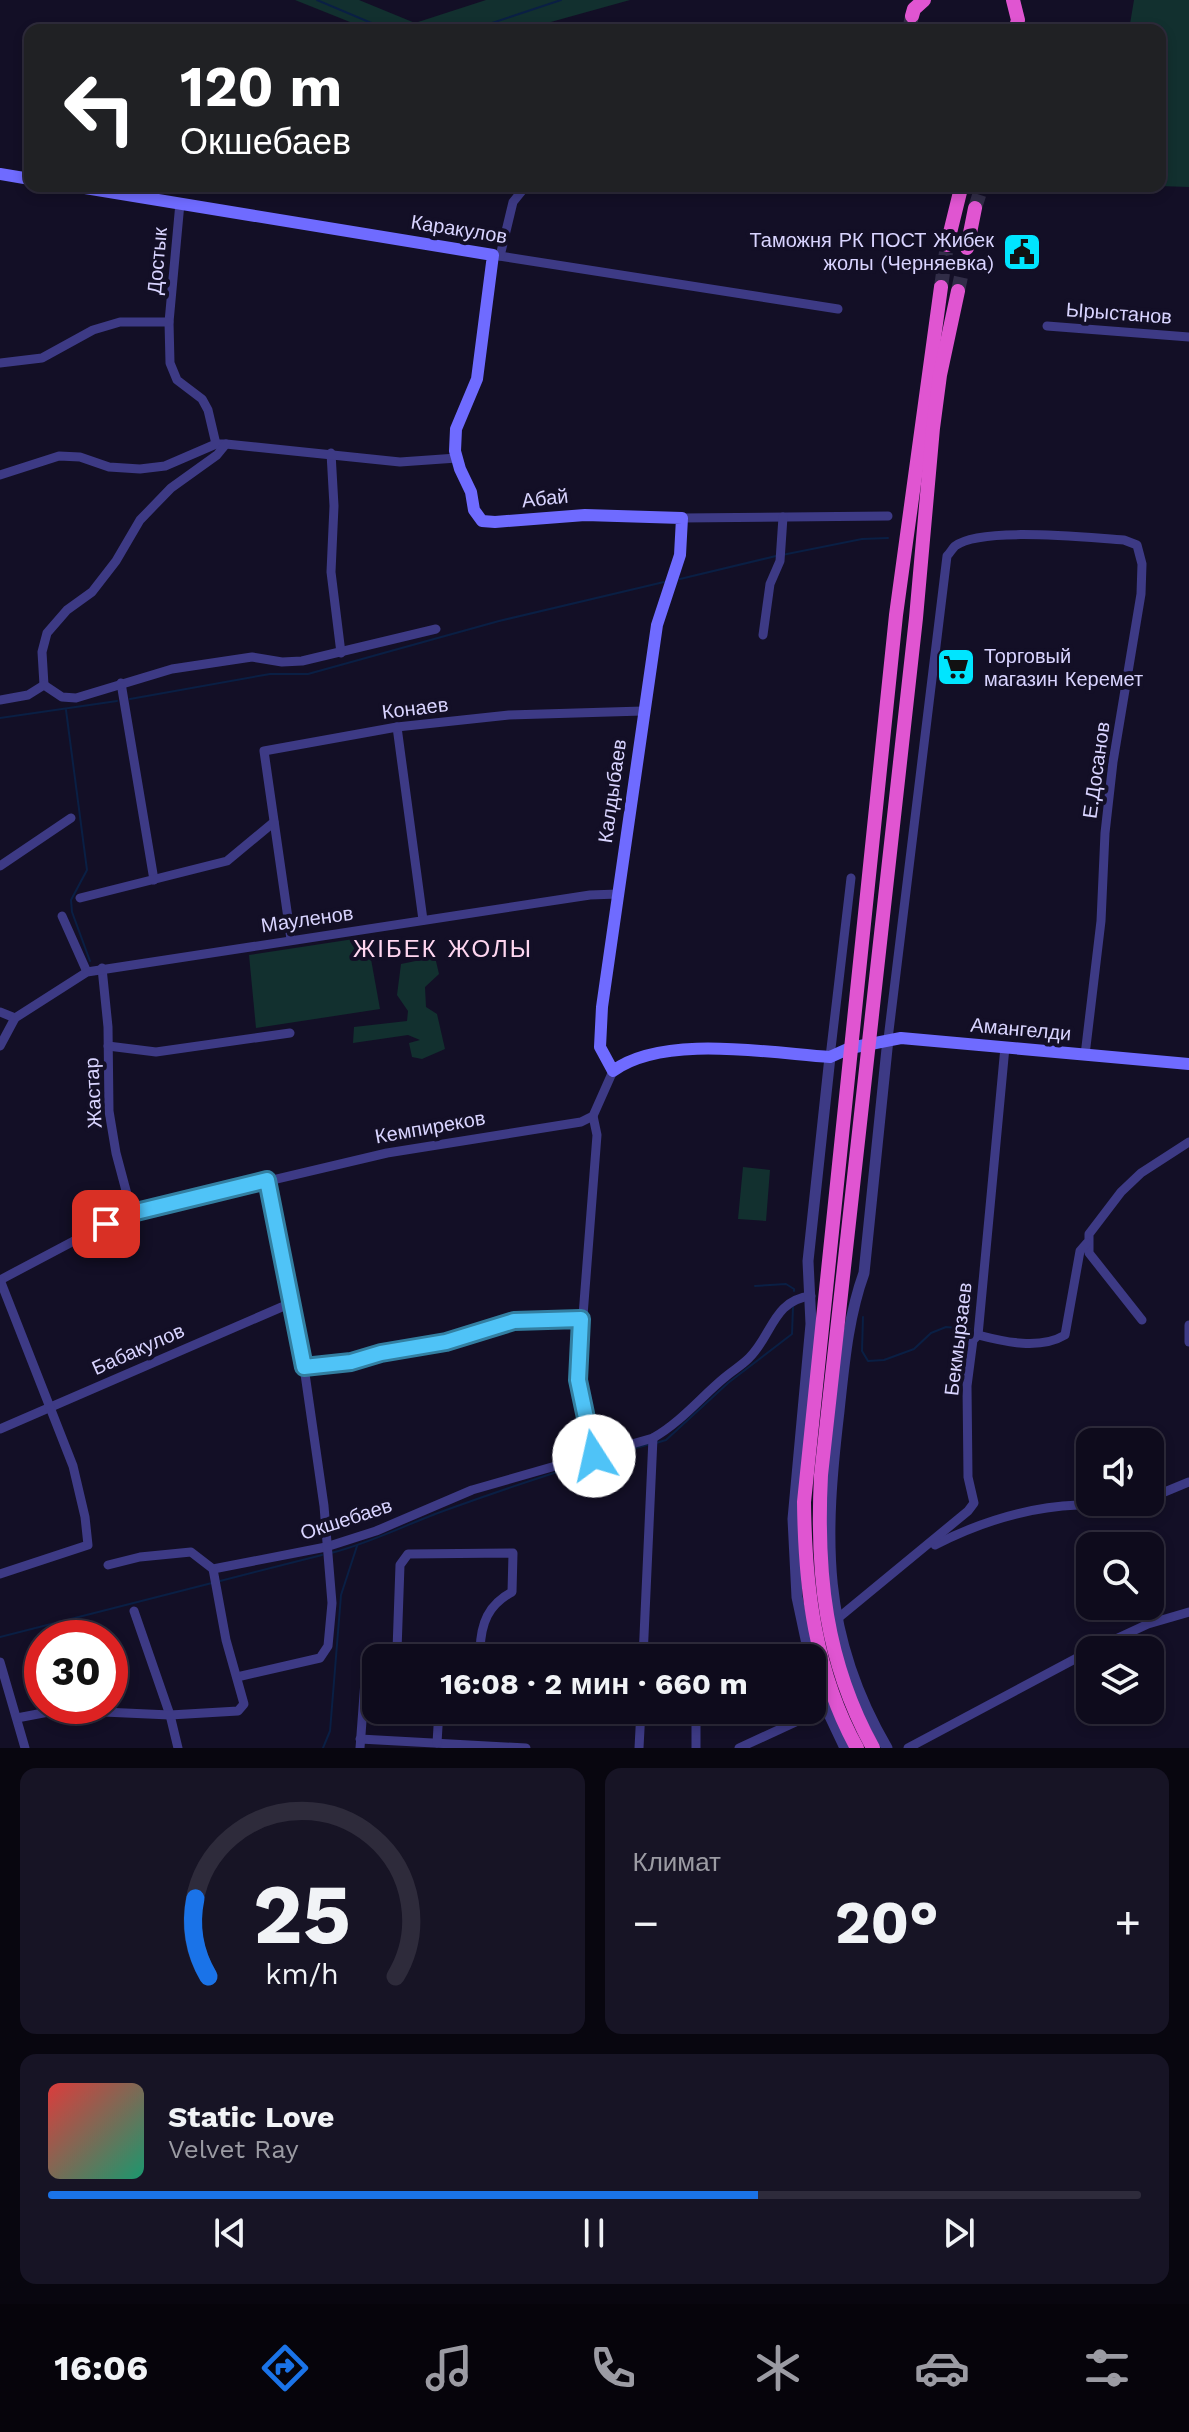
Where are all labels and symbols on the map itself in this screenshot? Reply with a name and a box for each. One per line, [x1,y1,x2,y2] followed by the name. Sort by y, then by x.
[409,210,509,248] street label: Каракулов
[142,226,172,296] street label: Достык
[750,228,994,275] place label: Таможня РК ПОСТ Жибек жолы (Черняевка)
[1001,231,1043,273] public building icon: Таможня РК ПОСТ Жибек жолы (Черняевка)
[1065,297,1173,329] street label: Ырыстанов
[521,484,569,512] street label: Абай
[984,644,1143,691] place label: Торговый магазин Керемет
[935,646,977,688] supermarket icon: Торговый магазин Керемет
[380,692,450,724] street label: Конаев
[1077,720,1115,820] street label: Е.Досанов
[593,738,631,844] street label: Калдыбаев
[259,901,355,937] street label: Мауленов
[353,935,533,963] district label: ЖІБЕК ЖОЛЫ
[970,1013,1072,1045] street label: Амангелди
[79,1057,107,1129] street label: Жастар
[373,1106,487,1148] street label: Кемпиреков
[72,1190,140,1258] pin
[939,1281,977,1397] street label: Бекмырзаев
[88,1318,188,1380] street label: Бабакулов
[552,1414,636,1498] position arrow
[297,1493,395,1545] street label: Окшебаев
[24,1620,128,1724] speed limit sign: 30

